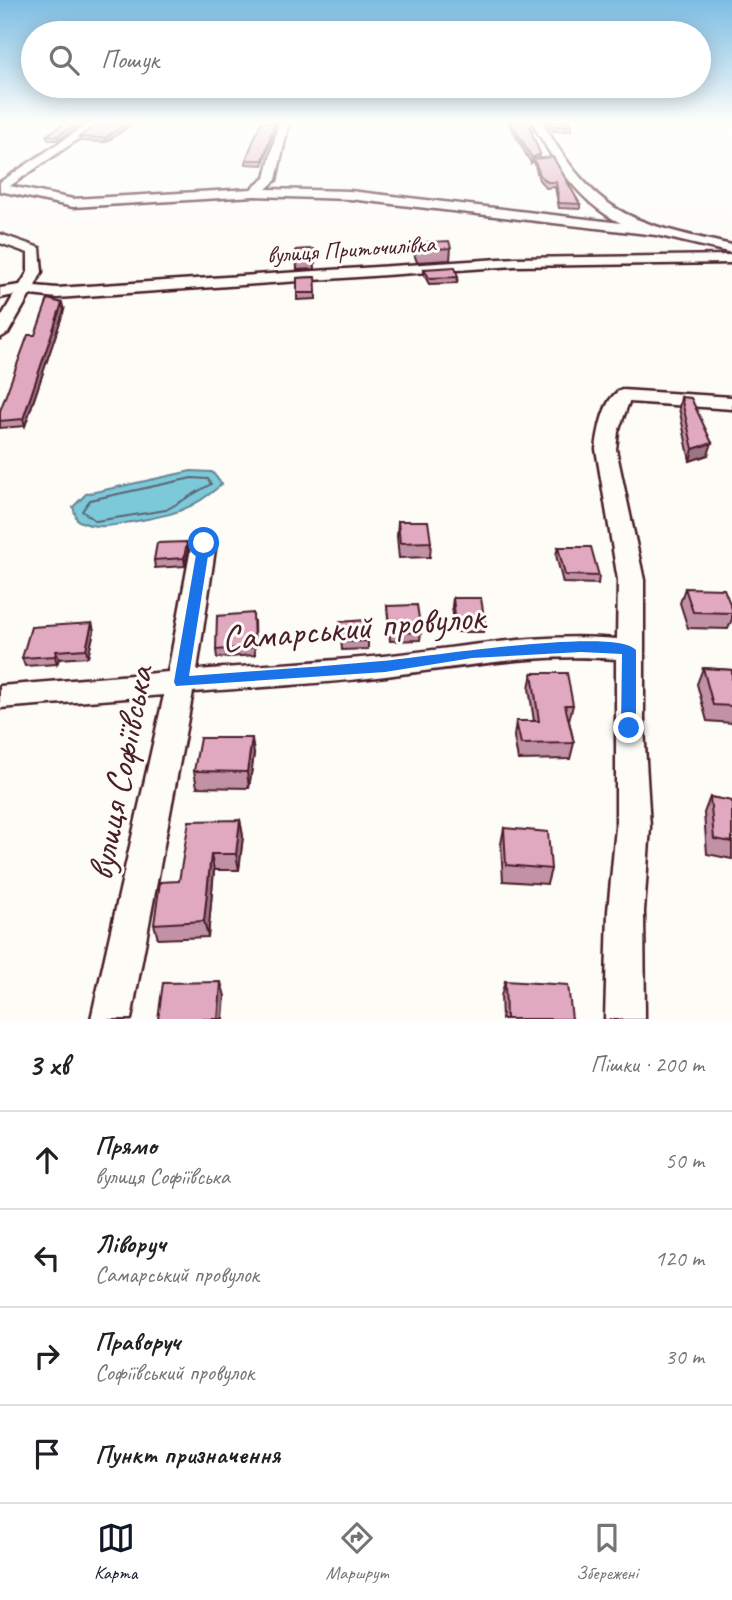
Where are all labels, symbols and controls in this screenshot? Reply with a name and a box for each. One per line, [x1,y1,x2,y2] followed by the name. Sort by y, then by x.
[21,21,711,98] search box
[45,41,83,79] icon: search
[101,43,159,76] text: Пошук
[266,228,438,270] street label: вулиця Приточилівка
[188,527,219,558] route start
[220,592,489,662] street label: Самарський провулок
[76,659,164,884] street label: вулиця Софіївська
[613,712,644,743] route end
[28,1046,69,1084] text: 3 хв
[590,1050,704,1079] text: Пішки · 200 m
[95,1129,157,1162] text: Прямо
[28,1141,66,1179] icon: ahead
[665,1146,704,1175] text: 50 m
[95,1162,230,1191] text: вулиця Софіївська
[95,1227,166,1260] text: Ліворуч
[28,1239,66,1277] icon: left
[655,1244,704,1273] text: 120 m
[95,1260,259,1289] text: Самарський провулок
[95,1325,180,1358] text: Праворуч
[28,1337,66,1375] icon: right
[665,1342,704,1371] text: 30 m
[95,1358,254,1387] text: Софіївський провулок
[28,1435,66,1473] icon: arrive
[95,1438,280,1471] text: Пункт призначення
[94,1519,137,1585] tab: Карта
[325,1519,388,1585] tab: Маршрут
[576,1519,638,1585] tab: Збережені

